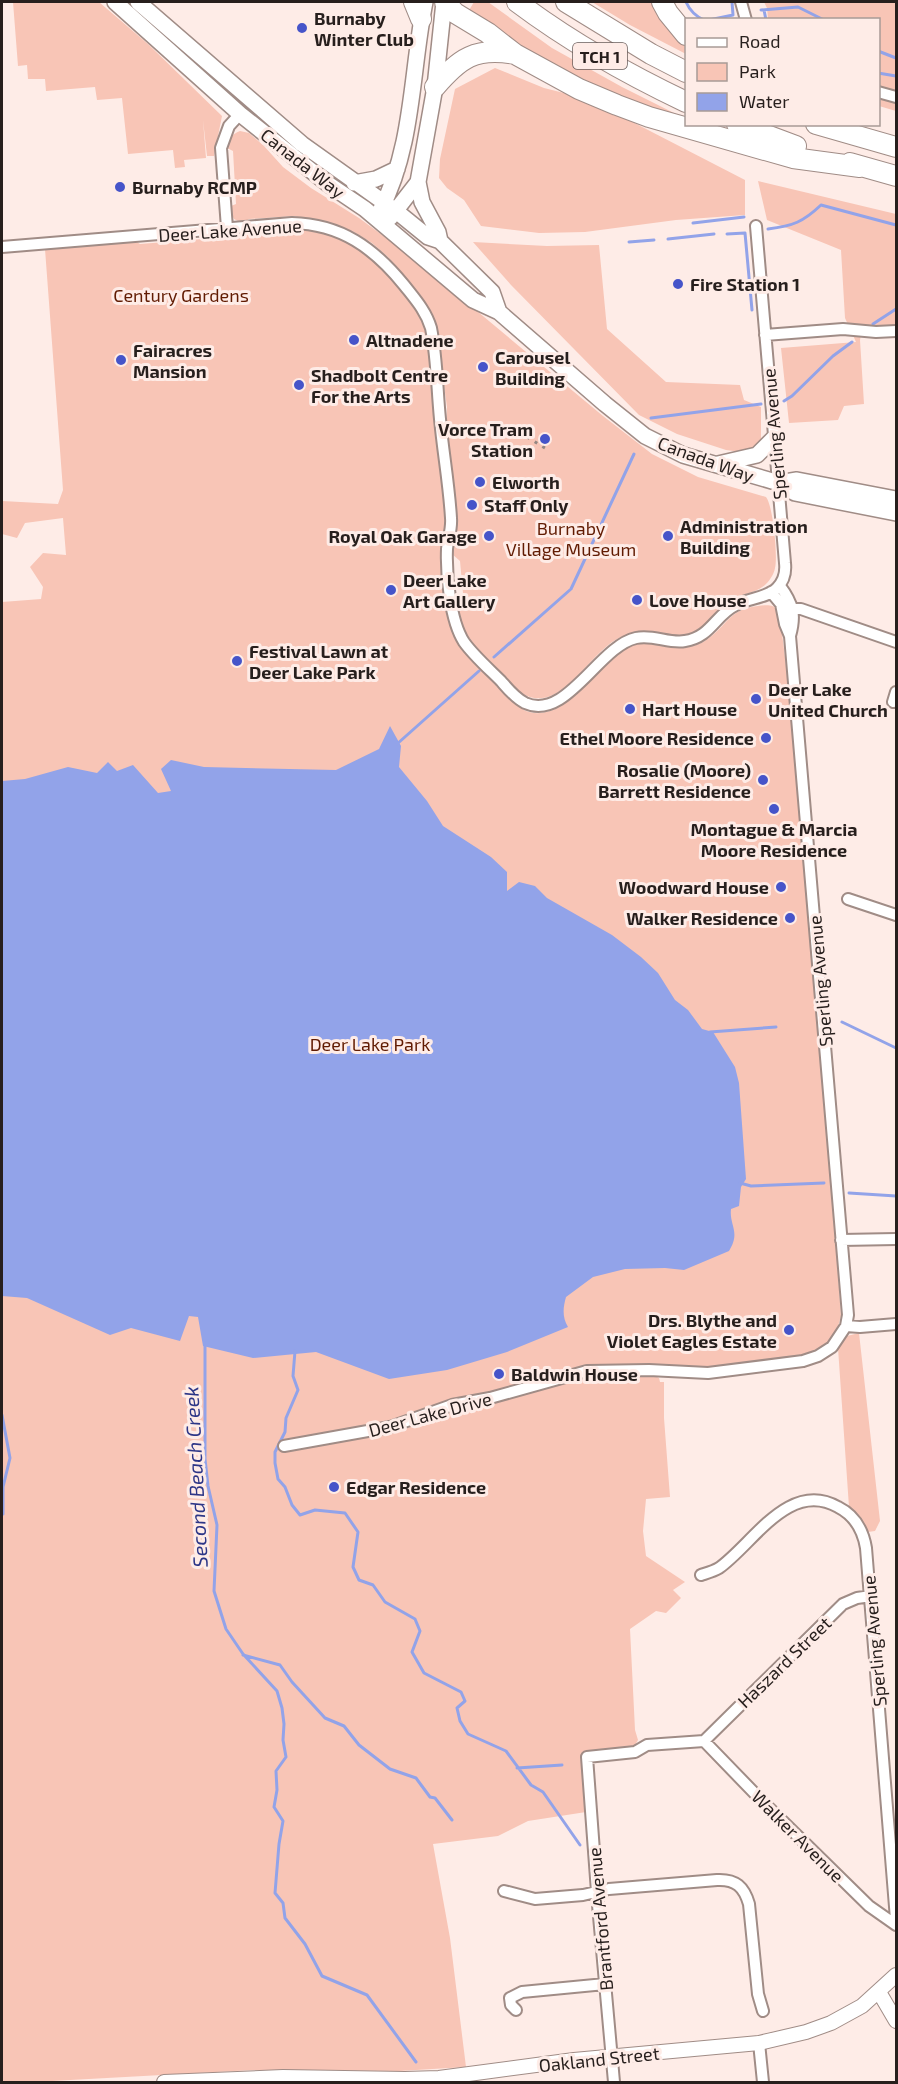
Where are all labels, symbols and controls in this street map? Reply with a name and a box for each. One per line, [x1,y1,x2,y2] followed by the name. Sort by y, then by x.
[314,7,414,50] place label: Burnaby Winter Club
[685,18,880,126] legend
[295,21,309,35] marker: Burnaby Winter Club
[739,30,780,52] text: Road
[573,43,627,69] road number: TCH 1
[739,60,776,82] text: Park
[739,90,789,112] text: Water
[257,123,350,203] street label: Canada Way
[132,176,257,198] place label: Burnaby RCMP
[113,180,127,194] marker: Burnaby RCMP
[158,214,302,246] street label: Deer Lake Avenue
[690,273,800,295] place label: Fire Station 1
[671,277,685,291] marker: Fire Station 1
[113,284,249,306] park label: Century Gardens
[366,329,454,351] place label: Altnadene
[347,333,361,347] marker: Altnadene
[133,339,212,382] place label: Fairacres Mansion
[495,346,570,389] place label: Carousel Building
[114,353,128,367] marker: Fairacres Mansion
[476,360,490,374] marker: Carousel Building
[311,364,448,407] place label: Shadbolt Centre For the Arts
[757,367,791,501] street label: Sperling Avenue
[292,378,306,392] marker: Shadbolt Centre For the Arts
[438,418,533,461] place label: Vorce Tram Station
[655,431,758,487] street label: Canada Way
[538,432,552,446] marker: Vorce Tram Station
[492,471,560,493] place label: Elworth
[473,475,487,489] marker: Elworth
[484,494,569,516] place label: Staff Only
[465,498,479,512] marker: Staff Only
[680,515,808,558] place label: Administration Building
[506,517,636,560] park label: Burnaby Village Museum
[328,525,477,547] place label: Royal Oak Garage
[482,529,496,543] marker: Royal Oak Garage
[661,529,675,543] marker: Administration Building
[403,569,496,612] place label: Deer Lake Art Gallery
[384,583,398,597] marker: Deer Lake Art Gallery
[649,589,747,611] place label: Love House
[630,593,644,607] marker: Love House
[249,640,389,683] place label: Festival Lawn at Deer Lake Park
[230,654,244,668] marker: Festival Lawn at Deer Lake Park
[768,678,888,721] place label: Deer Lake United Church
[749,692,763,706] marker: Deer Lake United Church
[642,698,737,720] place label: Hart House
[623,702,637,716] marker: Hart House
[559,727,754,749] place label: Ethel Moore Residence
[759,731,773,745] marker: Ethel Moore Residence
[598,759,751,802] place label: Rosalie (Moore) Barrett Residence
[756,773,770,787] marker: Rosalie (Moore) Barrett Residence
[767,802,781,816] marker: Montague & Marcia Moore Residence
[690,818,858,861] place label: Montague & Marcia Moore Residence
[619,876,769,898] place label: Woodward House
[774,880,788,894] marker: Woodward House
[626,907,778,929] place label: Walker Residence
[783,911,797,925] marker: Walker Residence
[803,914,837,1048] street label: Sperling Avenue
[310,1033,430,1055] park label: Deer Lake Park
[607,1309,777,1352] place label: Drs. Blythe and Violet Eagles Estate
[782,1323,796,1337] marker: Drs. Blythe and Violet Eagles Estate
[511,1363,638,1385] place label: Baldwin House
[492,1367,506,1381] marker: Baldwin House
[178,1386,212,1568] water label: Second Beach Creek
[366,1387,494,1441] street label: Deer Lake Drive
[346,1476,486,1498] place label: Edgar Residence
[327,1480,341,1494] marker: Edgar Residence
[857,1574,891,1708] street label: Sperling Avenue
[733,1612,835,1712] street label: Haszard Street
[747,1785,849,1887] street label: Walker Avenue
[583,1846,617,1992] street label: Brantford Avenue
[538,2042,661,2076] street label: Oakland Street

